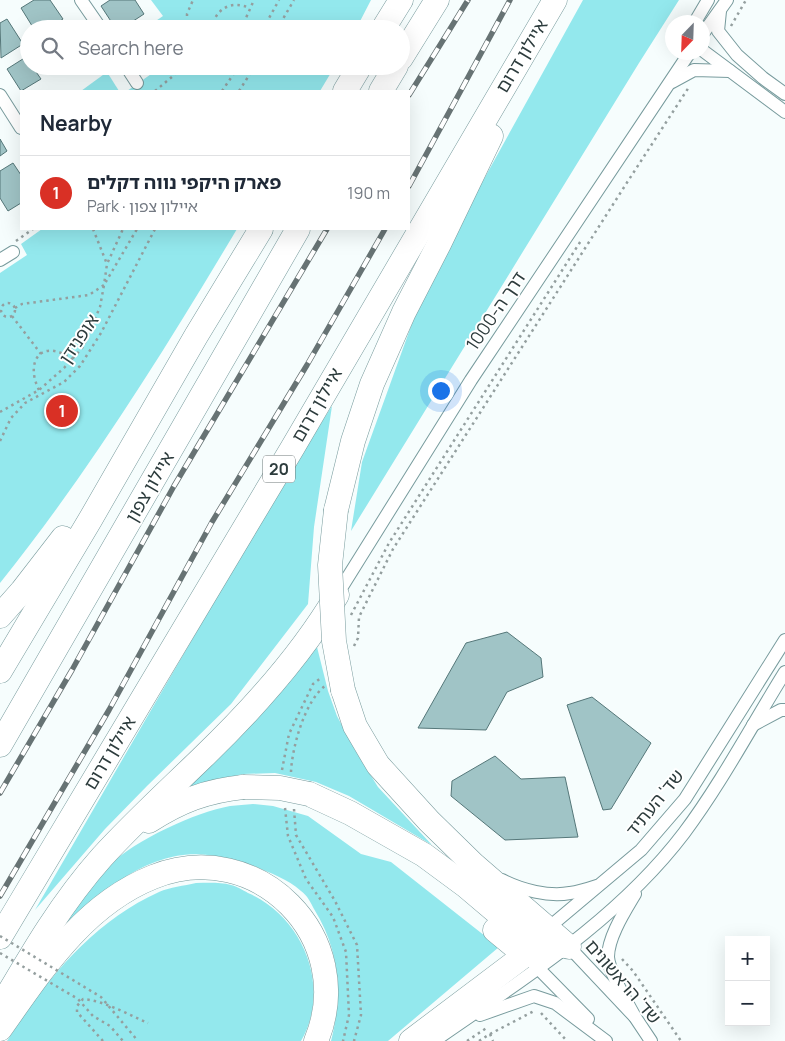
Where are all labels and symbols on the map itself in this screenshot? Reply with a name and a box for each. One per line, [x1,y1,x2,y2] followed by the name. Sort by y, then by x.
[490,14,553,97] street label: איילון דרום
[665,15,710,60] north arrow
[460,266,531,355] street label: דרך ה-1000
[53,309,103,368] street label: אופנידן
[285,363,347,446] street label: איילון דרום
[428,378,454,404] your location
[46,392,78,430] pin: 1
[119,447,179,526] street label: איילון צפון
[263,456,295,482] road number: 20
[78,711,141,794] street label: איילון דרום
[620,764,689,841] street label: שד' העתיד
[580,934,667,1029] street label: שד' הראשונים

